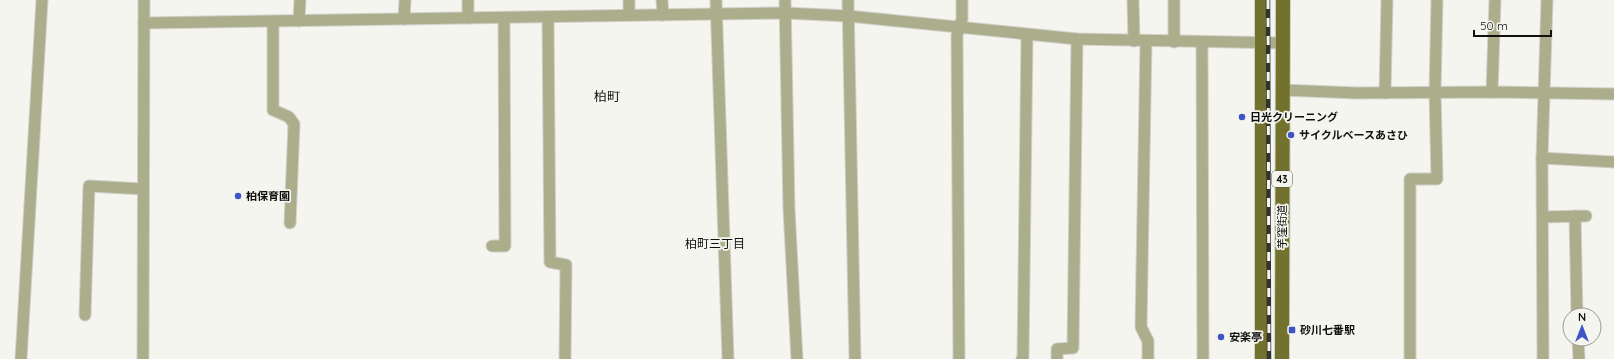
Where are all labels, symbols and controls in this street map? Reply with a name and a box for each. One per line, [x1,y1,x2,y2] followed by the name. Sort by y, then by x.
[1474,12,1551,38] scale bar
[1480,18,1508,33] text: 50 m
[594,88,620,104] district label: 柏町
[1250,110,1338,124] place label: 日光クリーニング
[1237,112,1247,122] marker: 日光クリーニング
[1299,128,1408,142] place label: サイクルベースあさひ
[1286,130,1296,140] marker: サイクルベースあさひ
[1272,171,1292,187] road number: 43
[246,189,290,203] place label: 柏保育園
[233,191,243,201] marker: 柏保育園
[1275,205,1289,249] street label: 芋窪街道
[685,236,745,251] district label: 柏町三丁目
[1562,307,1602,347] north arrow
[1578,310,1586,324] text: N
[1300,323,1355,337] place label: 砂川七番駅
[1287,325,1297,335] marker: 砂川七番駅
[1229,330,1262,344] place label: 安楽亭
[1216,332,1226,342] marker: 安楽亭

